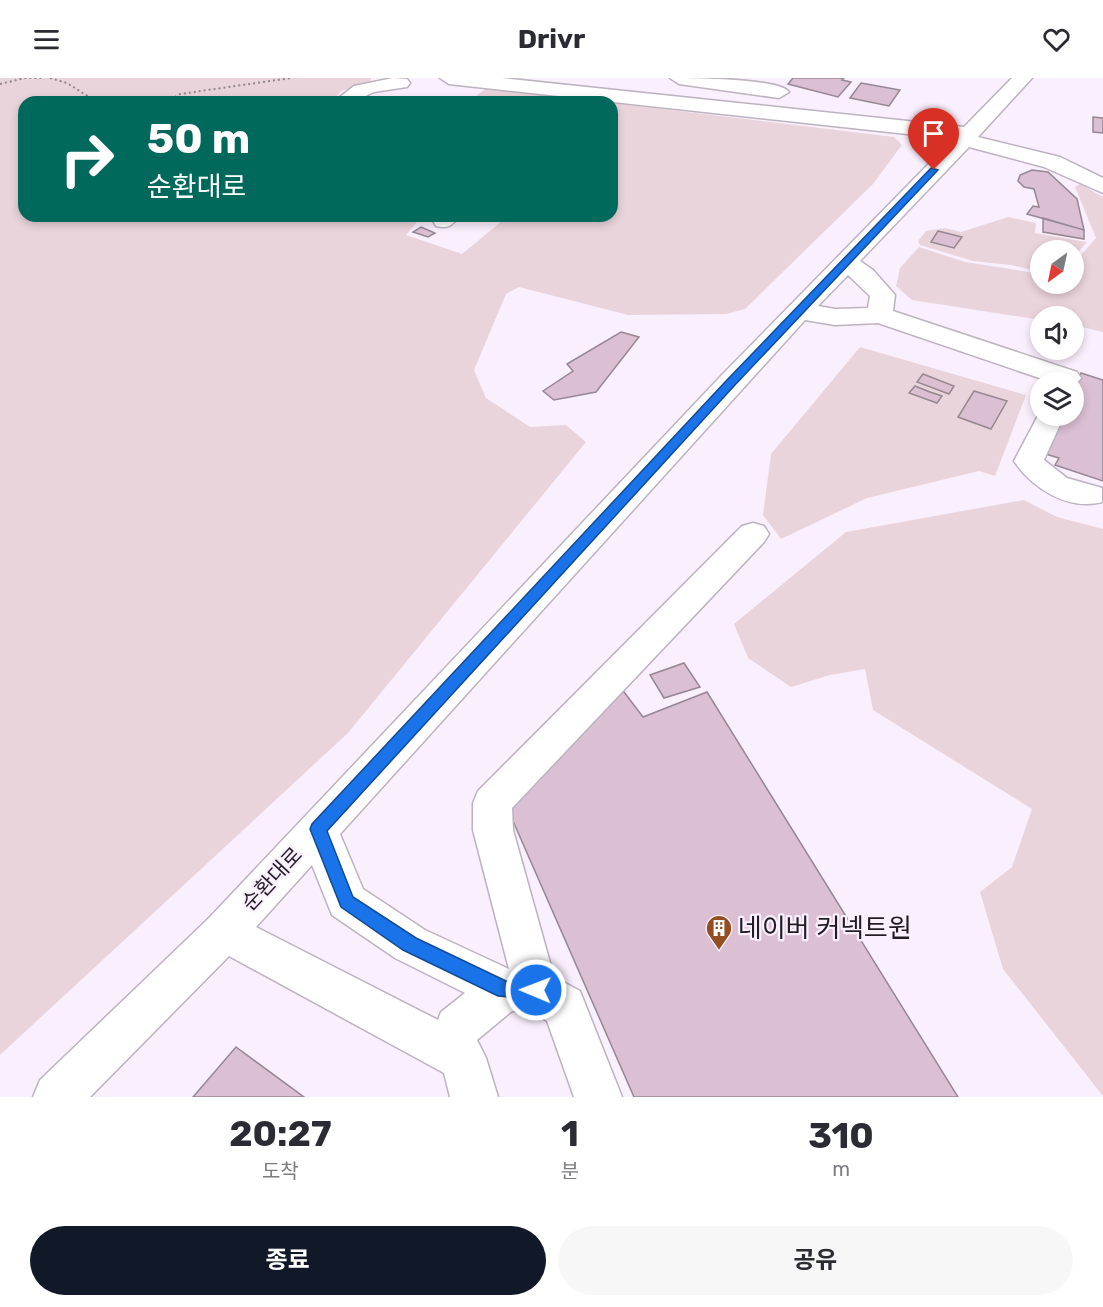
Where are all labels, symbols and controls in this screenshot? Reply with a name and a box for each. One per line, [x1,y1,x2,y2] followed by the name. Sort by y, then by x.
[30,23,63,56] icon: menu
[518,23,585,55] text: Drivr
[1040,23,1073,56] icon: heart
[908,108,959,170] pin
[147,114,250,164] text: 50 m
[917,117,950,150] icon: arrive
[48,120,126,198] icon: right
[147,171,246,203] text: 순환대로
[1030,240,1084,294] north arrow
[1030,240,1084,426] map controls
[1030,306,1084,360] button: sound
[1030,372,1084,426] button: layers
[236,842,307,915] street label: 순환대로
[704,913,734,951] building icon: 네이버 커넥트원
[738,913,912,944] place label: 네이버 커넥트원
[504,958,568,1022] position arrow
[229,1112,332,1155] text: 20:27
[561,1112,579,1155] text: 1
[808,1114,874,1157] text: 310
[832,1157,850,1181] text: m
[262,1159,299,1183] text: 도착
[561,1159,579,1183] text: 분
[30,1226,546,1295] button: 종료
[558,1226,1073,1295] button: 공유

